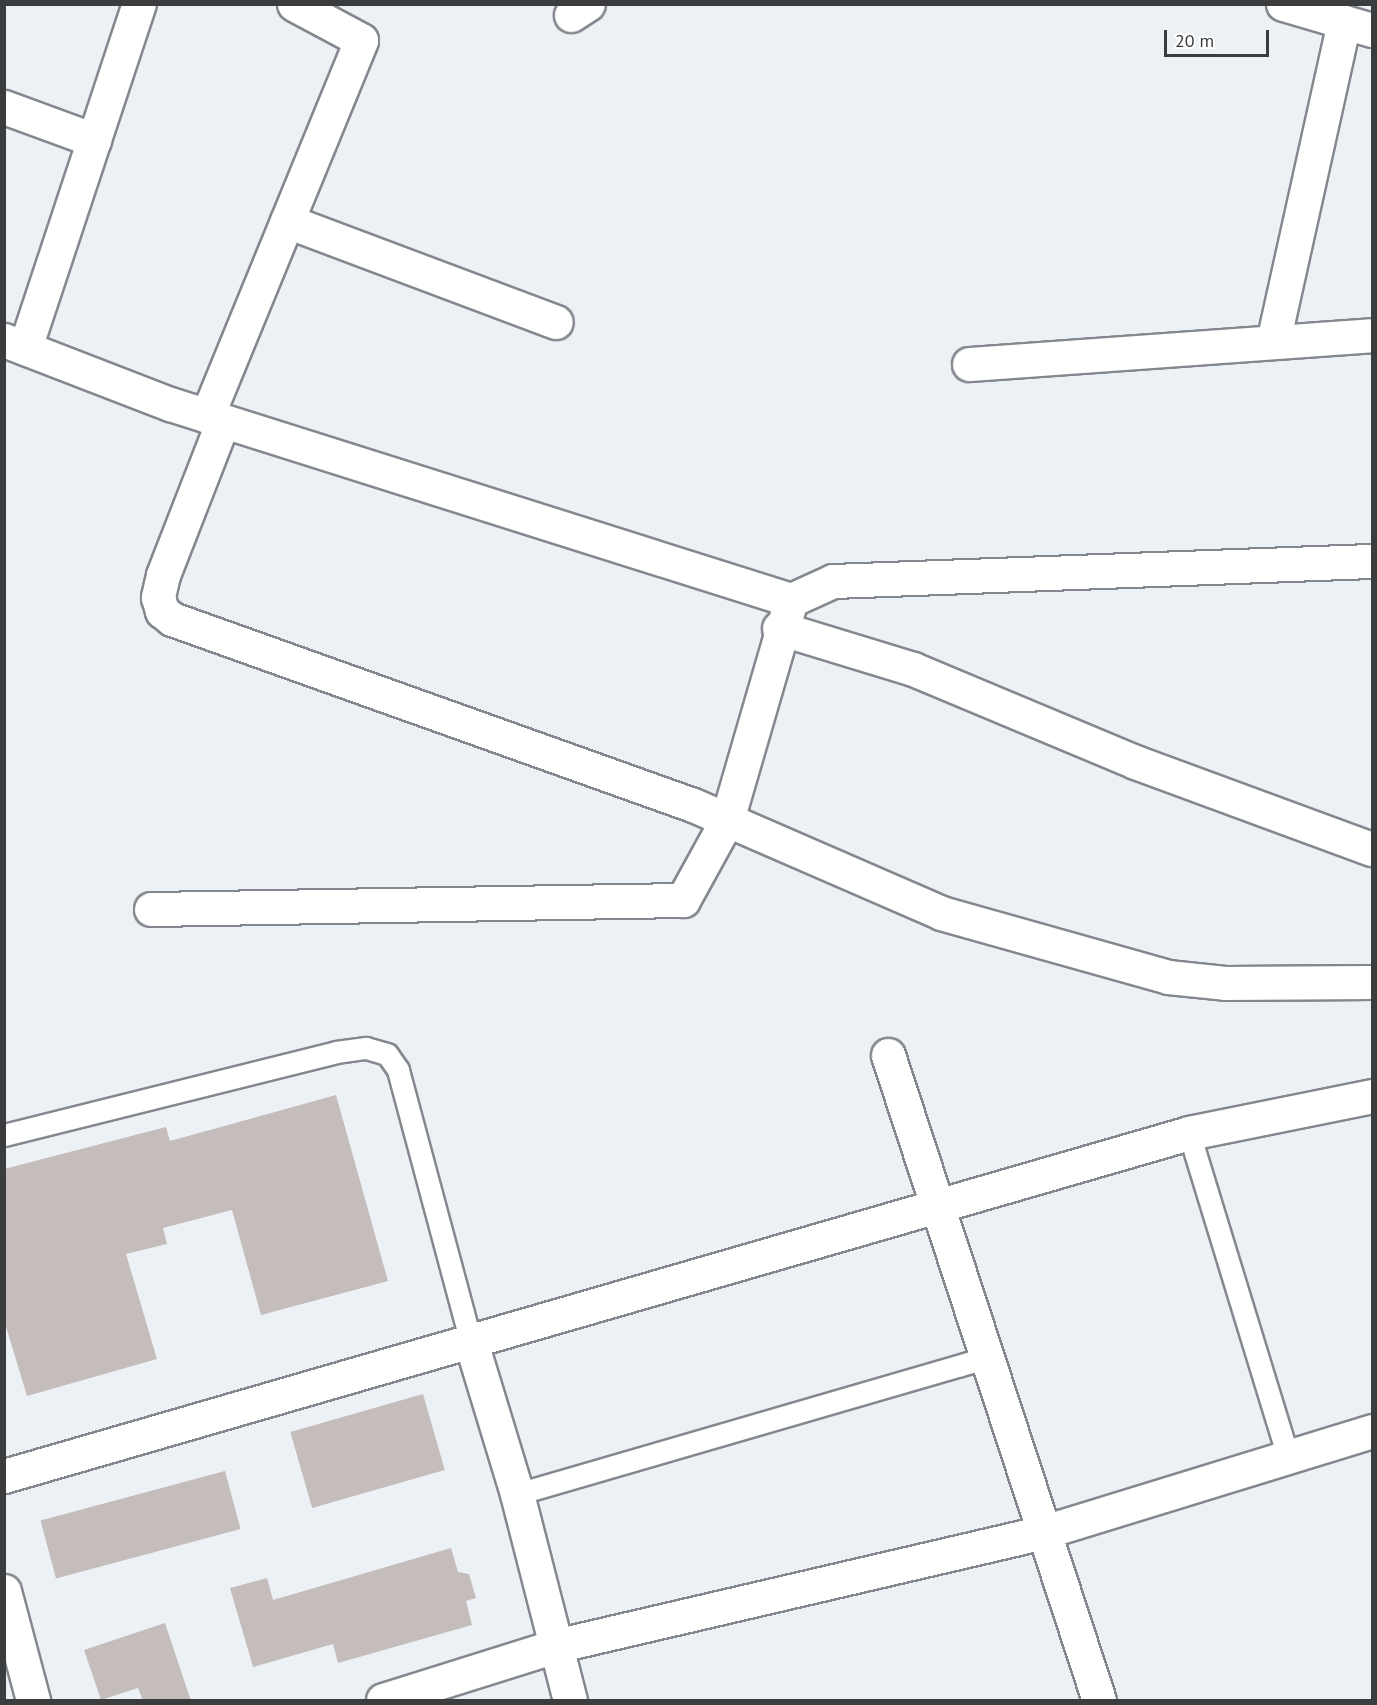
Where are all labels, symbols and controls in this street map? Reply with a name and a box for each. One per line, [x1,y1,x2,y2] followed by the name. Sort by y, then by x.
[1167,18,1272,56] scale bar
[1175,29,1214,52] text: 20 m

